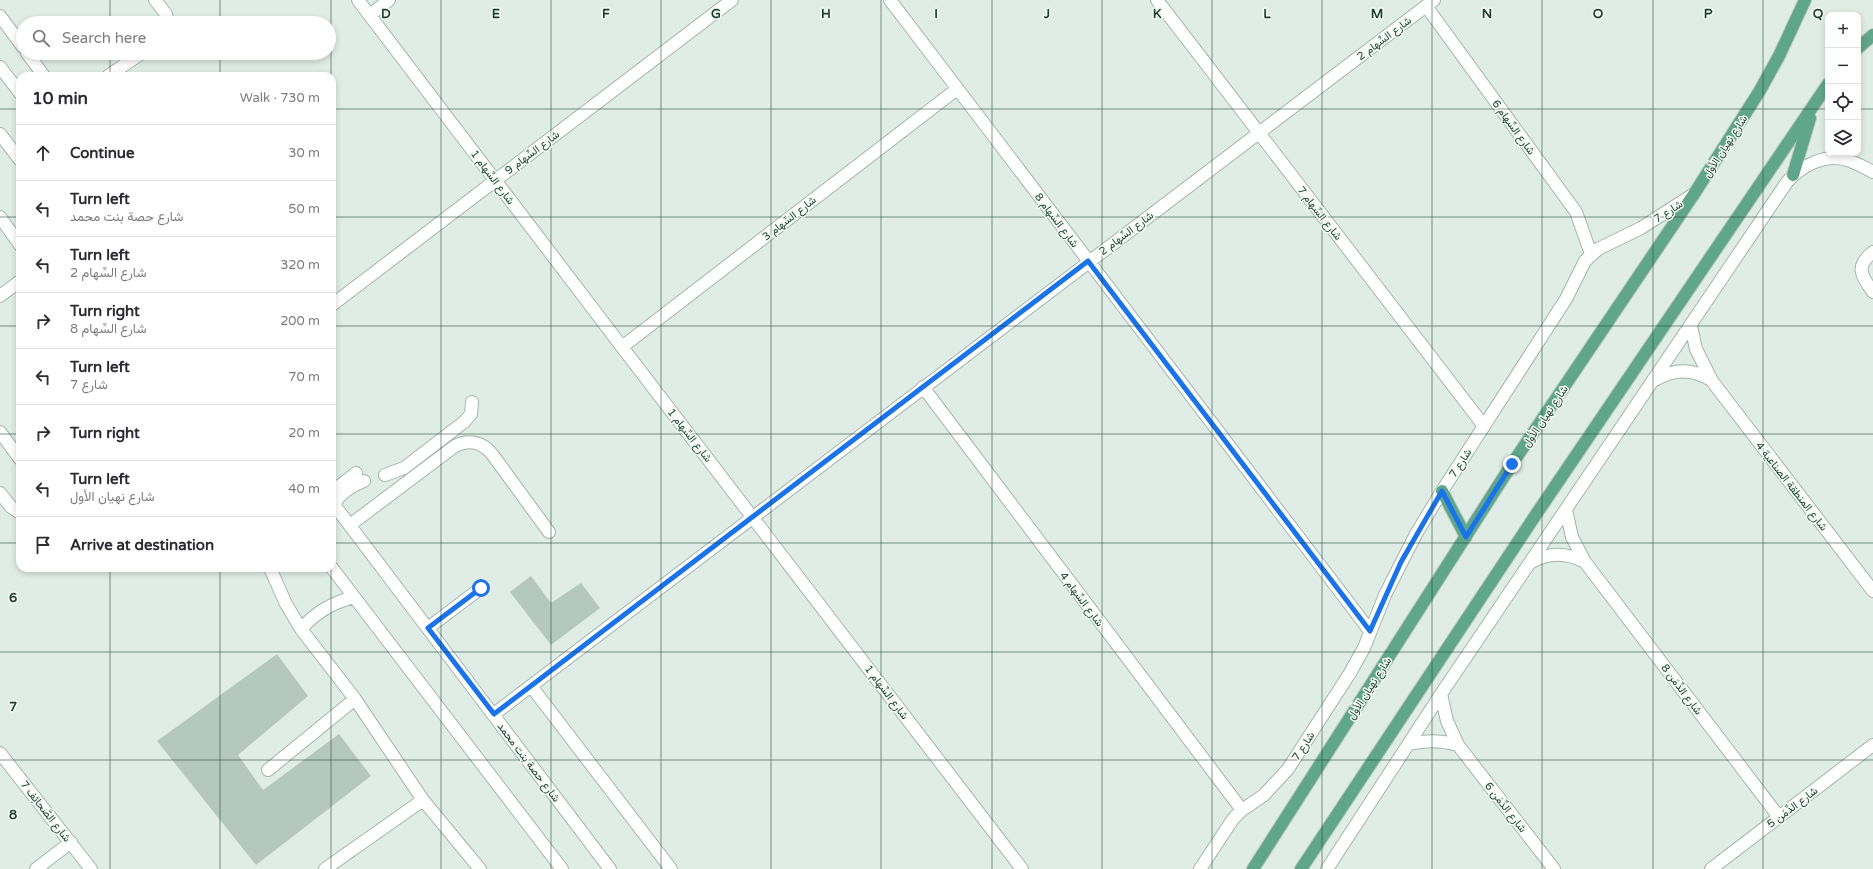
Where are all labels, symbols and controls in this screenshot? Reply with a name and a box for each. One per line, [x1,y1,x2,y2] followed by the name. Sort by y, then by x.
[381,6,391,22] text: D
[492,6,500,22] text: E
[602,6,610,22] text: F
[711,6,721,22] text: G
[821,6,831,22] text: H
[934,6,938,22] text: I
[1043,6,1050,22] text: J
[1153,6,1162,22] text: K
[1263,6,1271,22] text: L
[1371,6,1383,22] text: M
[1482,6,1492,22] text: N
[1593,6,1604,22] text: O
[1704,6,1713,22] text: P
[1813,6,1824,22] text: Q
[1825,12,1861,156] map controls
[1825,12,1861,48] button: +
[1355,14,1415,64] street label: شارع السِّهام 2
[16,16,336,60] search box
[30,27,52,49] icon: search
[62,29,146,47] text: Search here
[1825,48,1861,84] button: −
[1825,84,1861,120] button: locate
[32,88,88,109] text: 10 min
[240,90,320,106] text: Walk · 730 m
[1489,97,1538,158] street label: شارع السِّهام 6
[1700,112,1751,180] street label: شارع نهيان الأول
[1825,120,1861,156] button: layers
[503,128,563,178] street label: شارع السِّهام 9
[32,142,54,164] icon: ahead
[70,144,134,162] text: Continue
[288,145,320,161] text: 30 m
[467,148,517,208] street label: شارع السِّهام 1
[1294,184,1345,244] street label: شارع السِّهام 7
[70,190,130,208] text: Turn left
[1031,191,1081,251] street label: شارع السِّهام 8
[760,193,820,244] street label: شارع السِّهام 3
[1651,197,1686,226] street label: شارع 7
[32,198,54,220] icon: left
[288,201,320,217] text: 50 m
[70,209,183,225] text: شارع حصة بنت محمد
[1097,209,1157,259] street label: شارع السِّهام 2
[70,246,130,264] text: Turn left
[32,254,54,276] icon: left
[280,257,320,273] text: 320 m
[70,265,146,281] text: شارع السِّهام 2
[70,302,140,320] text: Turn right
[32,310,54,332] icon: right
[280,313,320,329] text: 200 m
[70,321,146,337] text: شارع السِّهام 8
[70,358,130,376] text: Turn left
[32,366,54,388] icon: left
[288,369,320,385] text: 70 m
[70,377,108,393] text: شارع 7
[1520,383,1572,450] street label: شارع نهيان الأول
[664,406,715,466] street label: شارع السِّهام 1
[32,422,54,444] icon: right
[70,424,140,442] text: Turn right
[288,425,320,441] text: 20 m
[1752,439,1831,534] street label: شارع المنطقة الصناعية 4
[1446,446,1476,481] street label: شارع 7
[1503,455,1521,473] route end
[70,470,130,488] text: Turn left
[32,478,54,500] icon: left
[288,481,320,497] text: 40 m
[70,489,155,505] text: شارع نهيان الأول
[32,534,54,556] icon: arrive
[70,536,214,554] text: Arrive at destination
[1056,570,1106,630] street label: شارع السِّهام 4
[472,579,490,597] route start
[9,590,17,606] text: 6
[1344,654,1395,722] street label: شارع نهيان الأول
[1658,661,1705,718] street label: شارع الدِّمَن 8
[861,663,911,723] street label: شارع السِّهام 1
[9,699,17,715] text: 7
[494,720,563,805] street label: شارع حصة بنت محمد
[1289,729,1319,764] street label: شارع 7
[17,778,74,845] street label: شارع الصَّحائِف 7
[1481,780,1529,836] street label: شارع الدِّمَن 6
[1764,784,1821,831] street label: شارع الدِّمَن 5
[9,807,17,823] text: 8

